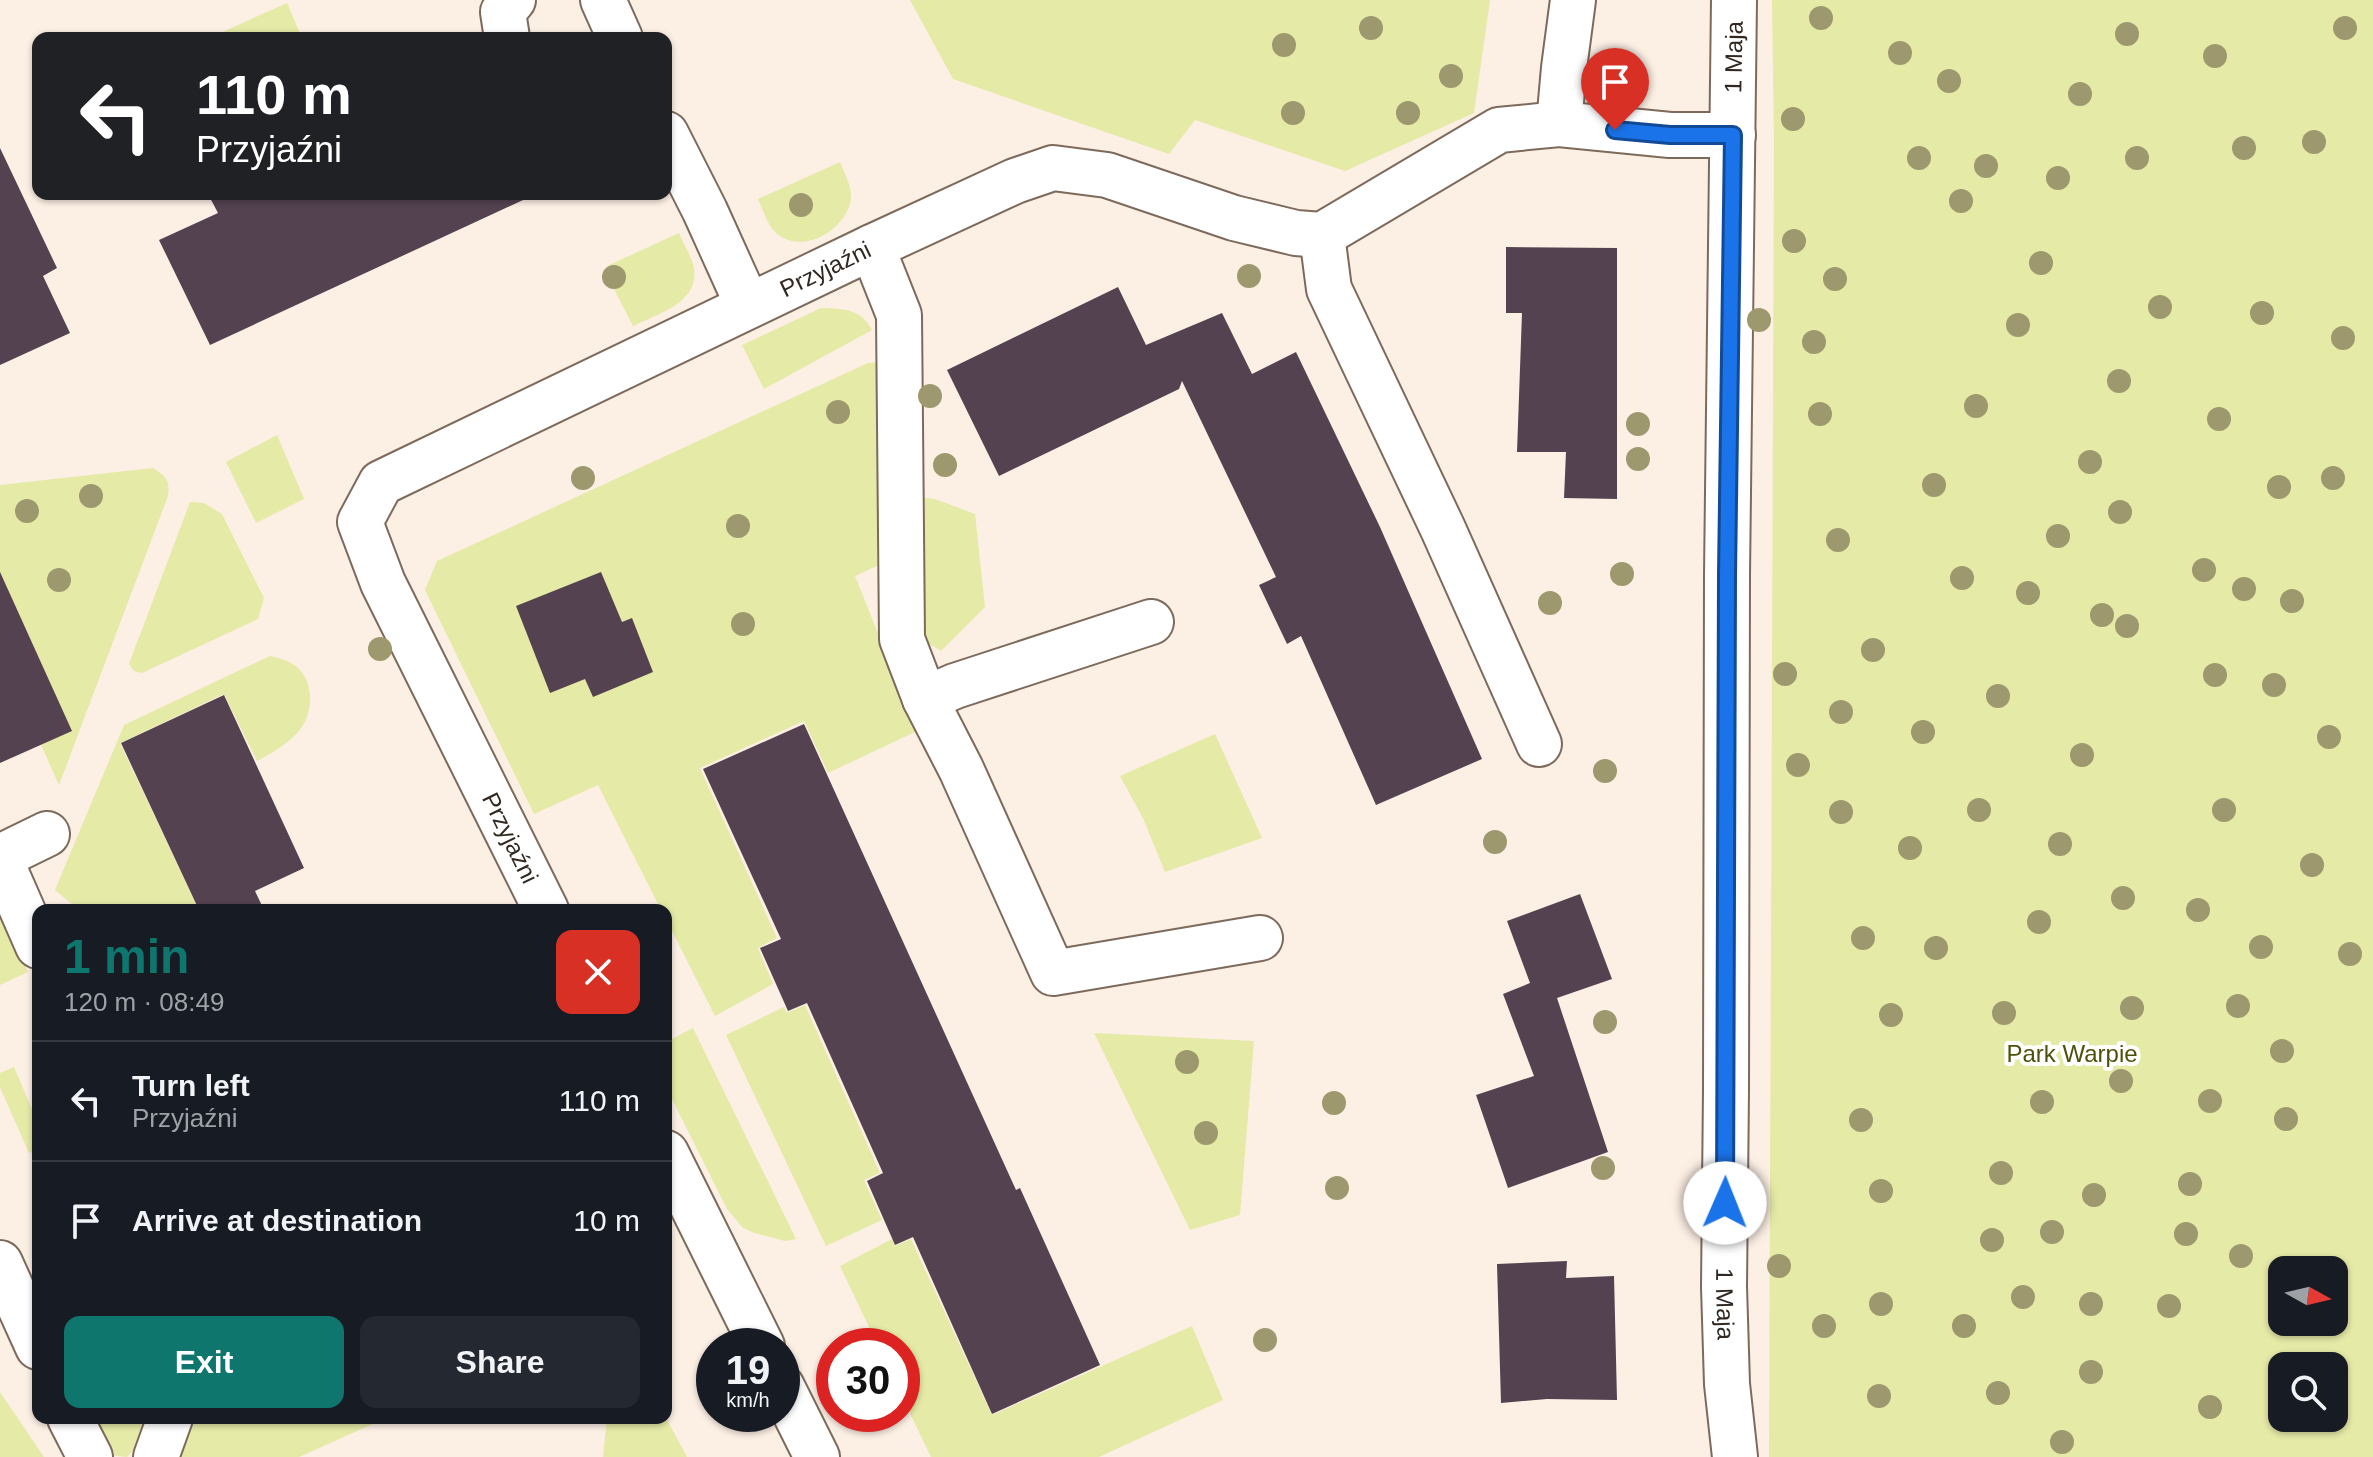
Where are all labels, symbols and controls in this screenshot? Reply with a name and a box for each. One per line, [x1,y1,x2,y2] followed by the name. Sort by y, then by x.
[1719,20,1748,93] street label: 1 Maja
[1581,48,1649,130] pin
[1593,60,1637,104] icon: arrive
[196,63,352,126] text: 110 m
[64,64,168,168] icon: left
[196,129,342,170] text: Przyjaźni
[775,236,875,302] street label: Przyjaźni
[477,788,544,887] street label: Przyjaźni
[64,930,189,983] text: 1 min
[556,930,640,1014] button: close
[64,987,224,1017] text: 120 m · 08:49
[2006,1040,2138,1067] park label: Park Warpie
[132,1069,250,1102] text: Turn left
[64,1079,108,1123] icon: left
[559,1084,640,1117] text: 110 m
[132,1103,237,1133] text: Przyjaźni
[1683,1161,1767,1245] position arrow
[64,1199,108,1243] icon: arrive
[132,1204,422,1237] text: Arrive at destination
[573,1204,640,1237] text: 10 m
[2268,1256,2348,1336] north arrow
[2268,1256,2348,1432] map controls
[1711,1268,1740,1341] street label: 1 Maja
[64,1316,344,1408] button: Exit
[360,1316,640,1408] button: Share
[816,1328,920,1432] speed limit sign: 30
[726,1348,770,1392] text: 19
[2268,1352,2348,1432] button: search
[726,1389,770,1411] text: km/h

